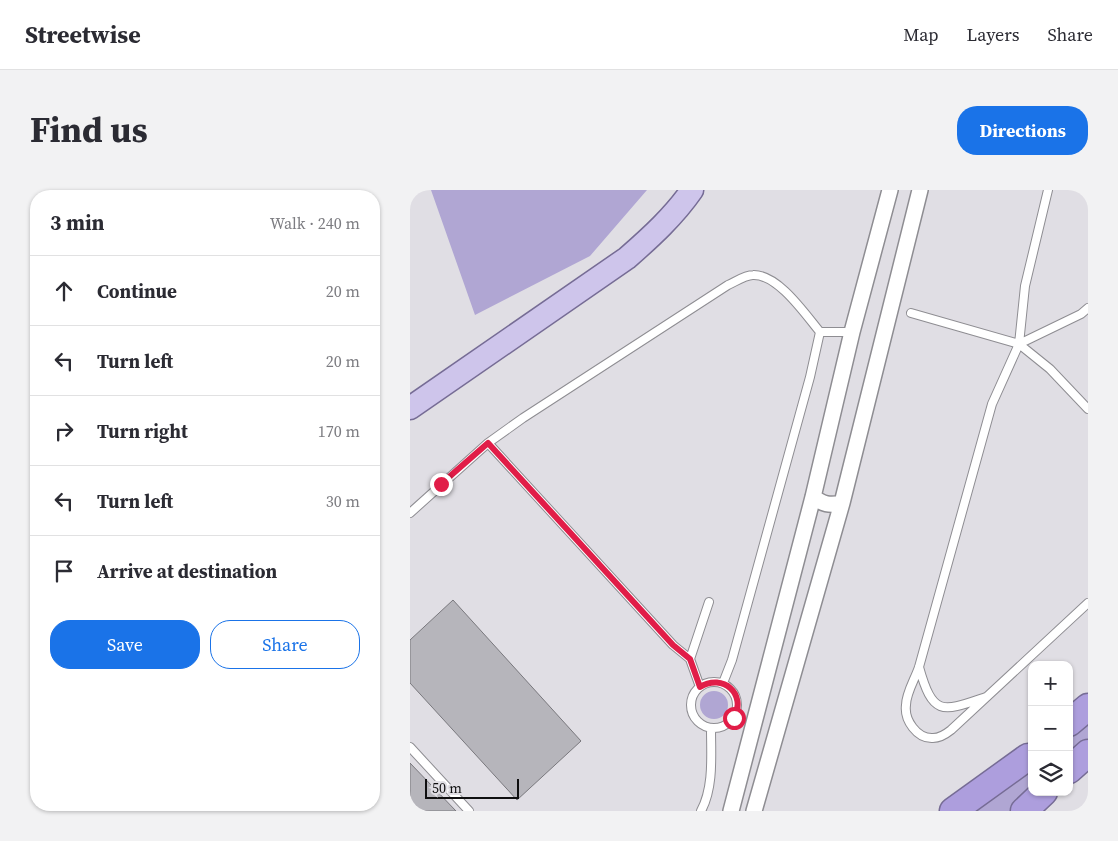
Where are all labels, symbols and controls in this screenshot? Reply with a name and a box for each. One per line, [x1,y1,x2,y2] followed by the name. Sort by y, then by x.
[25,18,141,51] text: Streetwise
[903,22,938,47] text: Map
[966,22,1019,47] text: Layers
[1047,22,1093,47] text: Share
[30,106,148,154] text: Find us
[957,106,1088,155] button: Directions
[50,208,105,237] text: 3 min
[270,212,360,234] text: Walk · 240 m
[50,277,78,305] icon: ahead
[97,278,177,304] text: Continue
[326,280,360,302] text: 20 m
[50,347,78,375] icon: left
[97,348,173,374] text: Turn left
[326,350,360,372] text: 20 m
[50,417,78,445] icon: right
[97,418,188,444] text: Turn right
[318,420,360,442] text: 170 m
[430,473,453,496] route end
[50,487,78,515] icon: left
[97,488,173,514] text: Turn left
[326,490,360,512] text: 30 m
[50,557,78,585] icon: arrive
[97,558,277,584] text: Arrive at destination
[50,620,200,669] button: Save
[210,620,360,669] button: Share
[1028,661,1073,796] map controls
[1028,661,1073,706] button: +
[1028,706,1073,751] button: −
[723,707,746,730] route start
[1028,751,1073,796] button: layers
[425,776,519,799] scale bar
[432,778,462,798] text: 50 m

